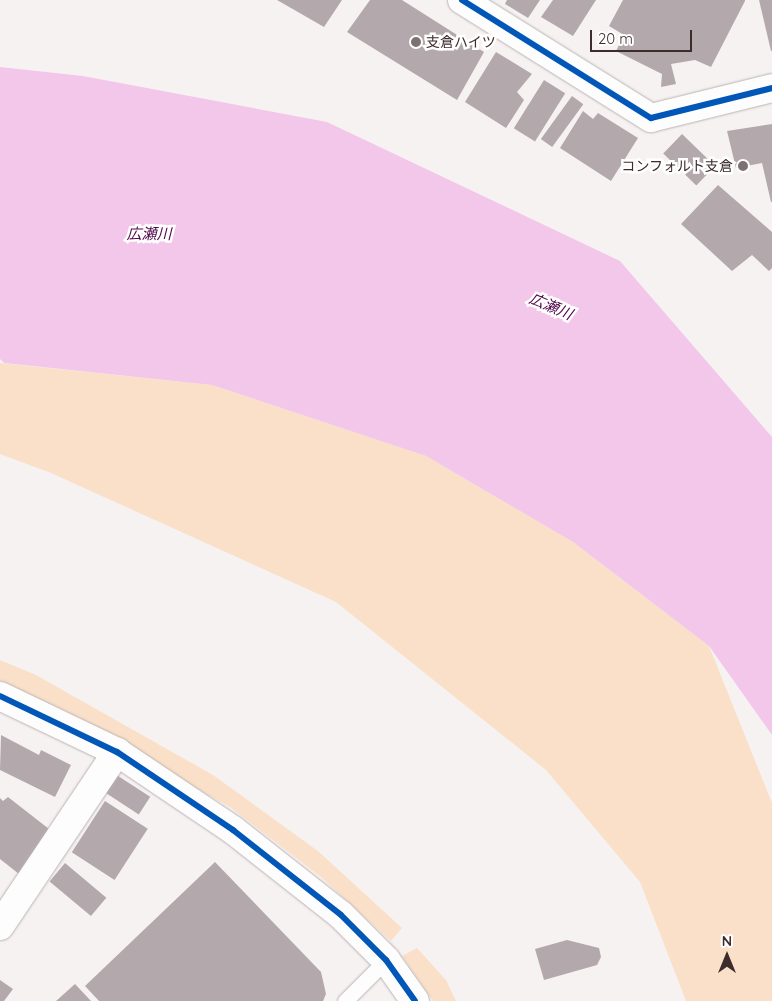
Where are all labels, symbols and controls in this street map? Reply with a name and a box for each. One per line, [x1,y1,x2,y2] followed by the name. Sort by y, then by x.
[592,20,694,52] scale bar
[598,29,633,48] text: 20 m
[426,34,496,50] place label: 支倉ハイツ
[410,36,422,48] marker: 支倉ハイツ
[621,158,733,174] place label: コンフォルト支倉
[737,160,749,172] marker: コンフォルト支倉
[127,225,171,243] water label: 広瀬川
[527,289,575,323] water label: 広瀬川
[702,931,752,981] north arrow
[722,932,732,950] text: N

